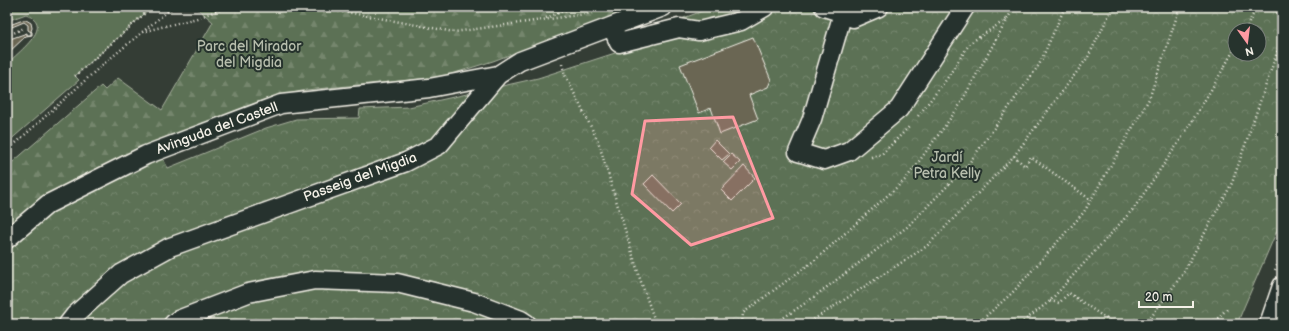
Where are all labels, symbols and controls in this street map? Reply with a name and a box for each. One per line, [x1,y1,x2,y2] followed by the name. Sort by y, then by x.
[1227,22,1267,62] north arrow
[197,38,302,71] park label: Parc del Mirador del Migdia
[1244,44,1255,59] text: N
[154,98,280,158] street label: Avinguda del Castell
[301,149,419,205] street label: Passeig del Migdia
[913,149,981,182] park label: Jardí Petra Kelly
[1139,283,1193,309] scale bar
[1145,290,1172,305] text: 20 m

